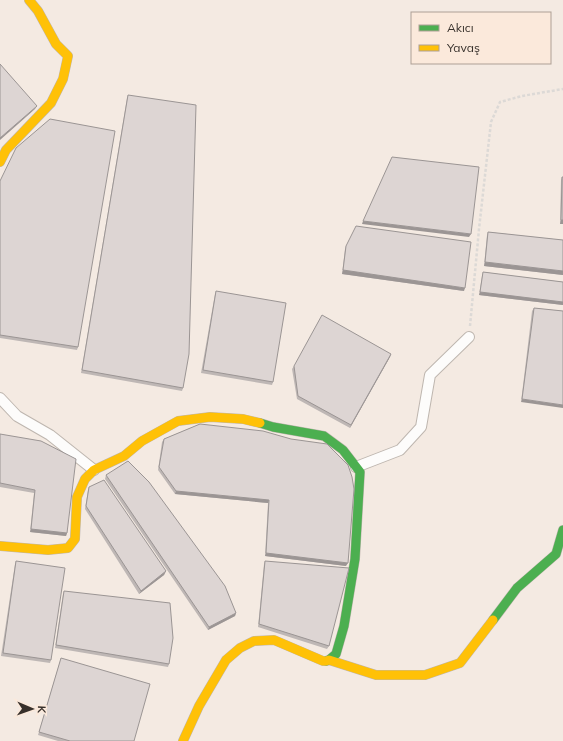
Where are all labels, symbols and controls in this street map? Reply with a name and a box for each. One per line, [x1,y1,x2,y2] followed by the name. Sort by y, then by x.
[411,12,551,64] legend
[447,20,474,35] text: Akıcı
[446,40,480,55] text: Yavaş
[12,689,52,729] north arrow
[35,705,49,714] text: K

